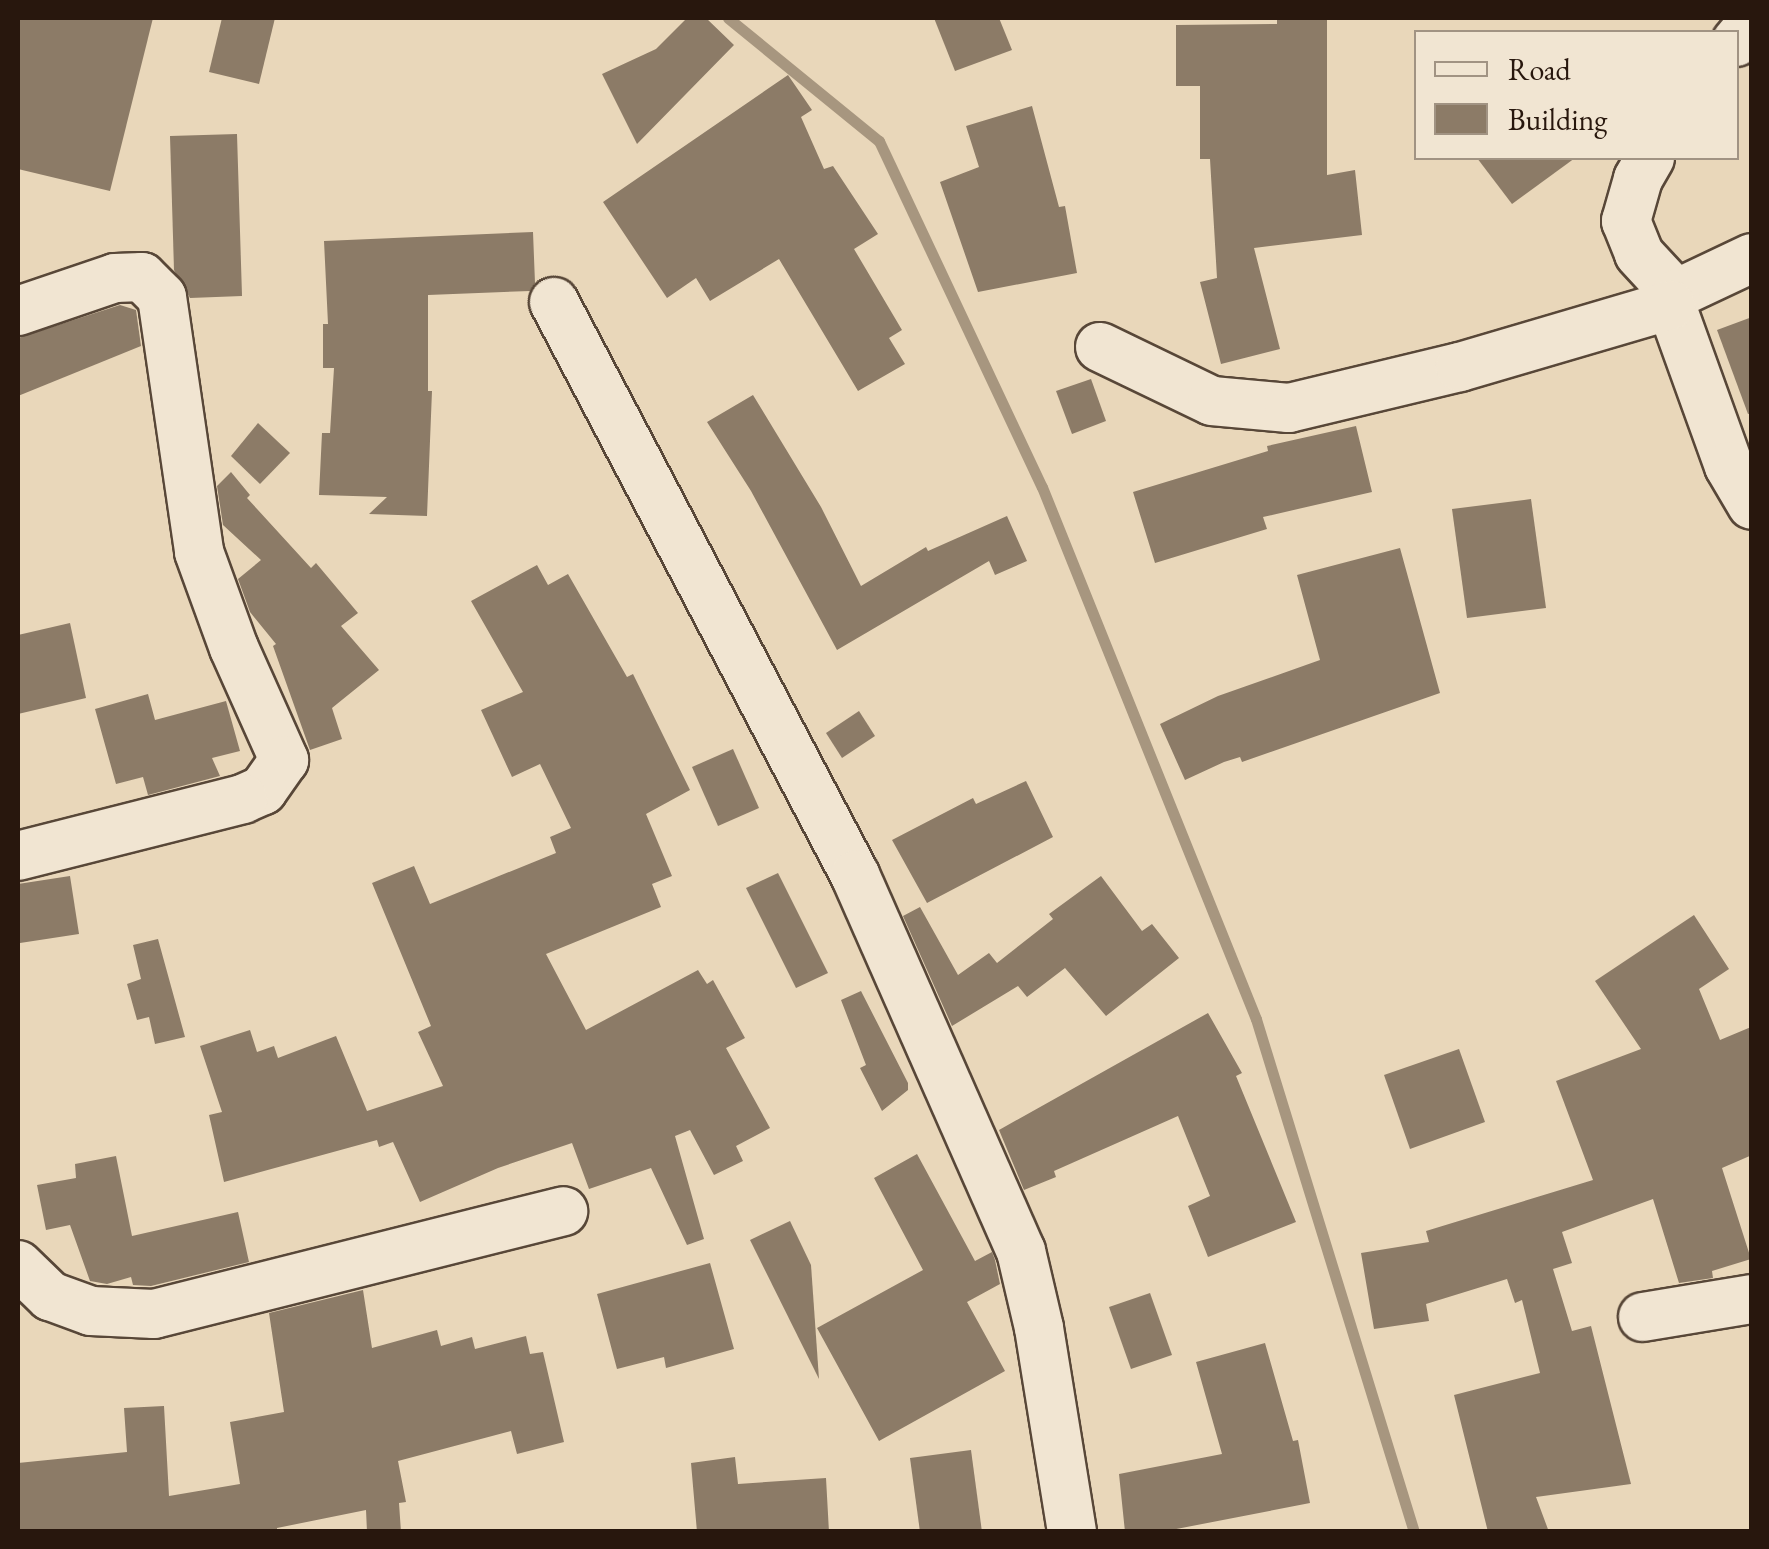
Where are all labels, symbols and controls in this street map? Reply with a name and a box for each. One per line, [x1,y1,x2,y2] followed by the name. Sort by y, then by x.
[1414,30,1739,160] legend
[1508,50,1571,89] text: Road
[1508,100,1607,139] text: Building

